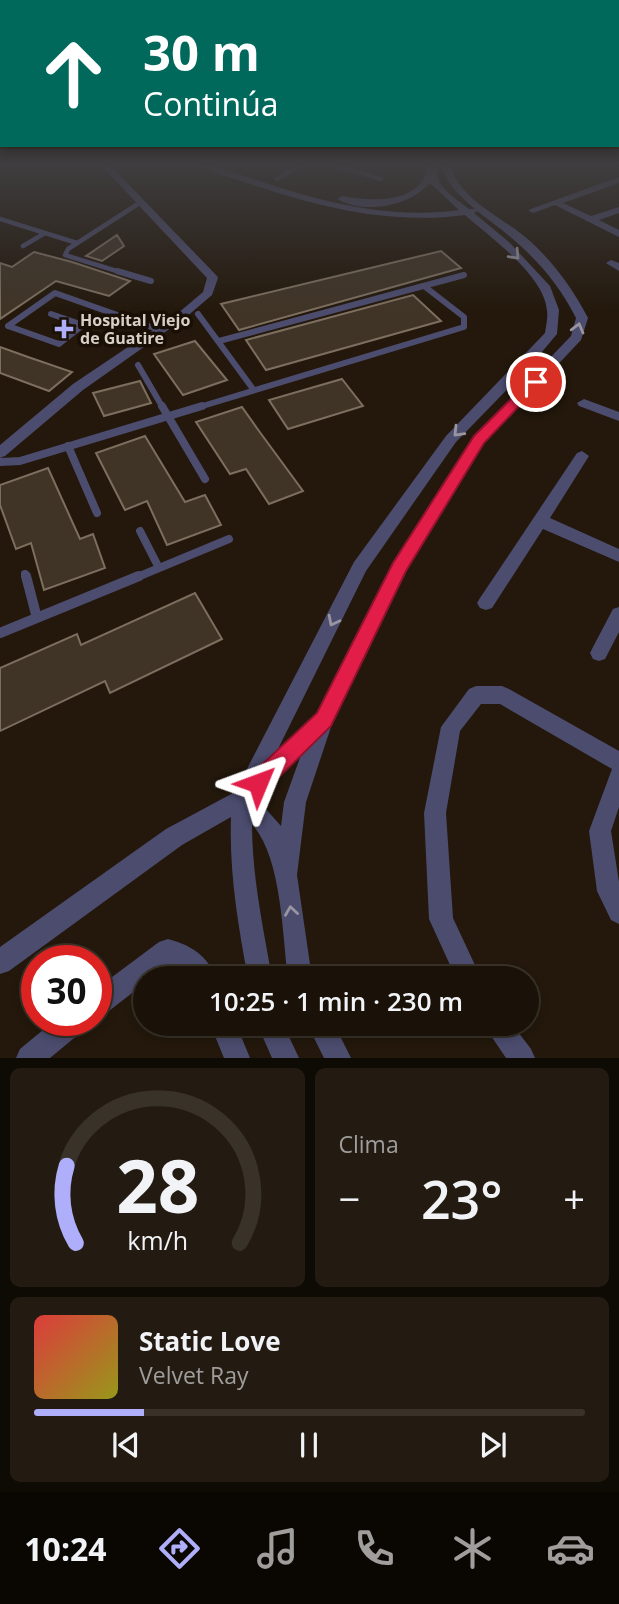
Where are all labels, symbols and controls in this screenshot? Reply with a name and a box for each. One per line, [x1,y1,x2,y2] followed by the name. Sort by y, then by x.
[143,19,260,85] text: 30 m
[28,28,119,119] icon: ahead
[143,82,279,125] text: Continúa
[507,247,519,260] one-way arrow
[80,309,190,349] place label: Hospital Viejo de Guatire
[54,319,74,339] marker: Hospital Viejo de Guatire
[570,323,584,335] one-way arrow
[506,352,566,412] pin
[517,363,555,401] icon: arrive
[454,424,467,437] one-way arrow
[327,614,341,626] one-way arrow
[221,746,295,820] position arrow
[284,905,299,916] one-way arrow
[21,945,112,1036] speed limit sign: 30
[209,983,463,1019] text: 10:25 · 1 min · 230 m
[339,1128,399,1160] text: Clima
[116,1136,199,1235] text: 28
[421,1163,503,1234] text: 23°
[339,1172,360,1224] text: −
[563,1172,585,1224] text: +
[127,1223,188,1257] text: km/h
[139,1323,281,1359] text: Static Love
[139,1359,249,1391] text: Velvet Ray
[107,1426,145,1464] icon: previous
[290,1426,328,1464] icon: pause
[474,1426,512,1464] icon: next
[155,1524,204,1573] icon: directions
[253,1524,302,1573] icon: music
[350,1524,399,1573] icon: phone
[448,1524,497,1573] icon: climate
[546,1524,595,1573] icon: car
[24,1527,107,1570] text: 10:24

